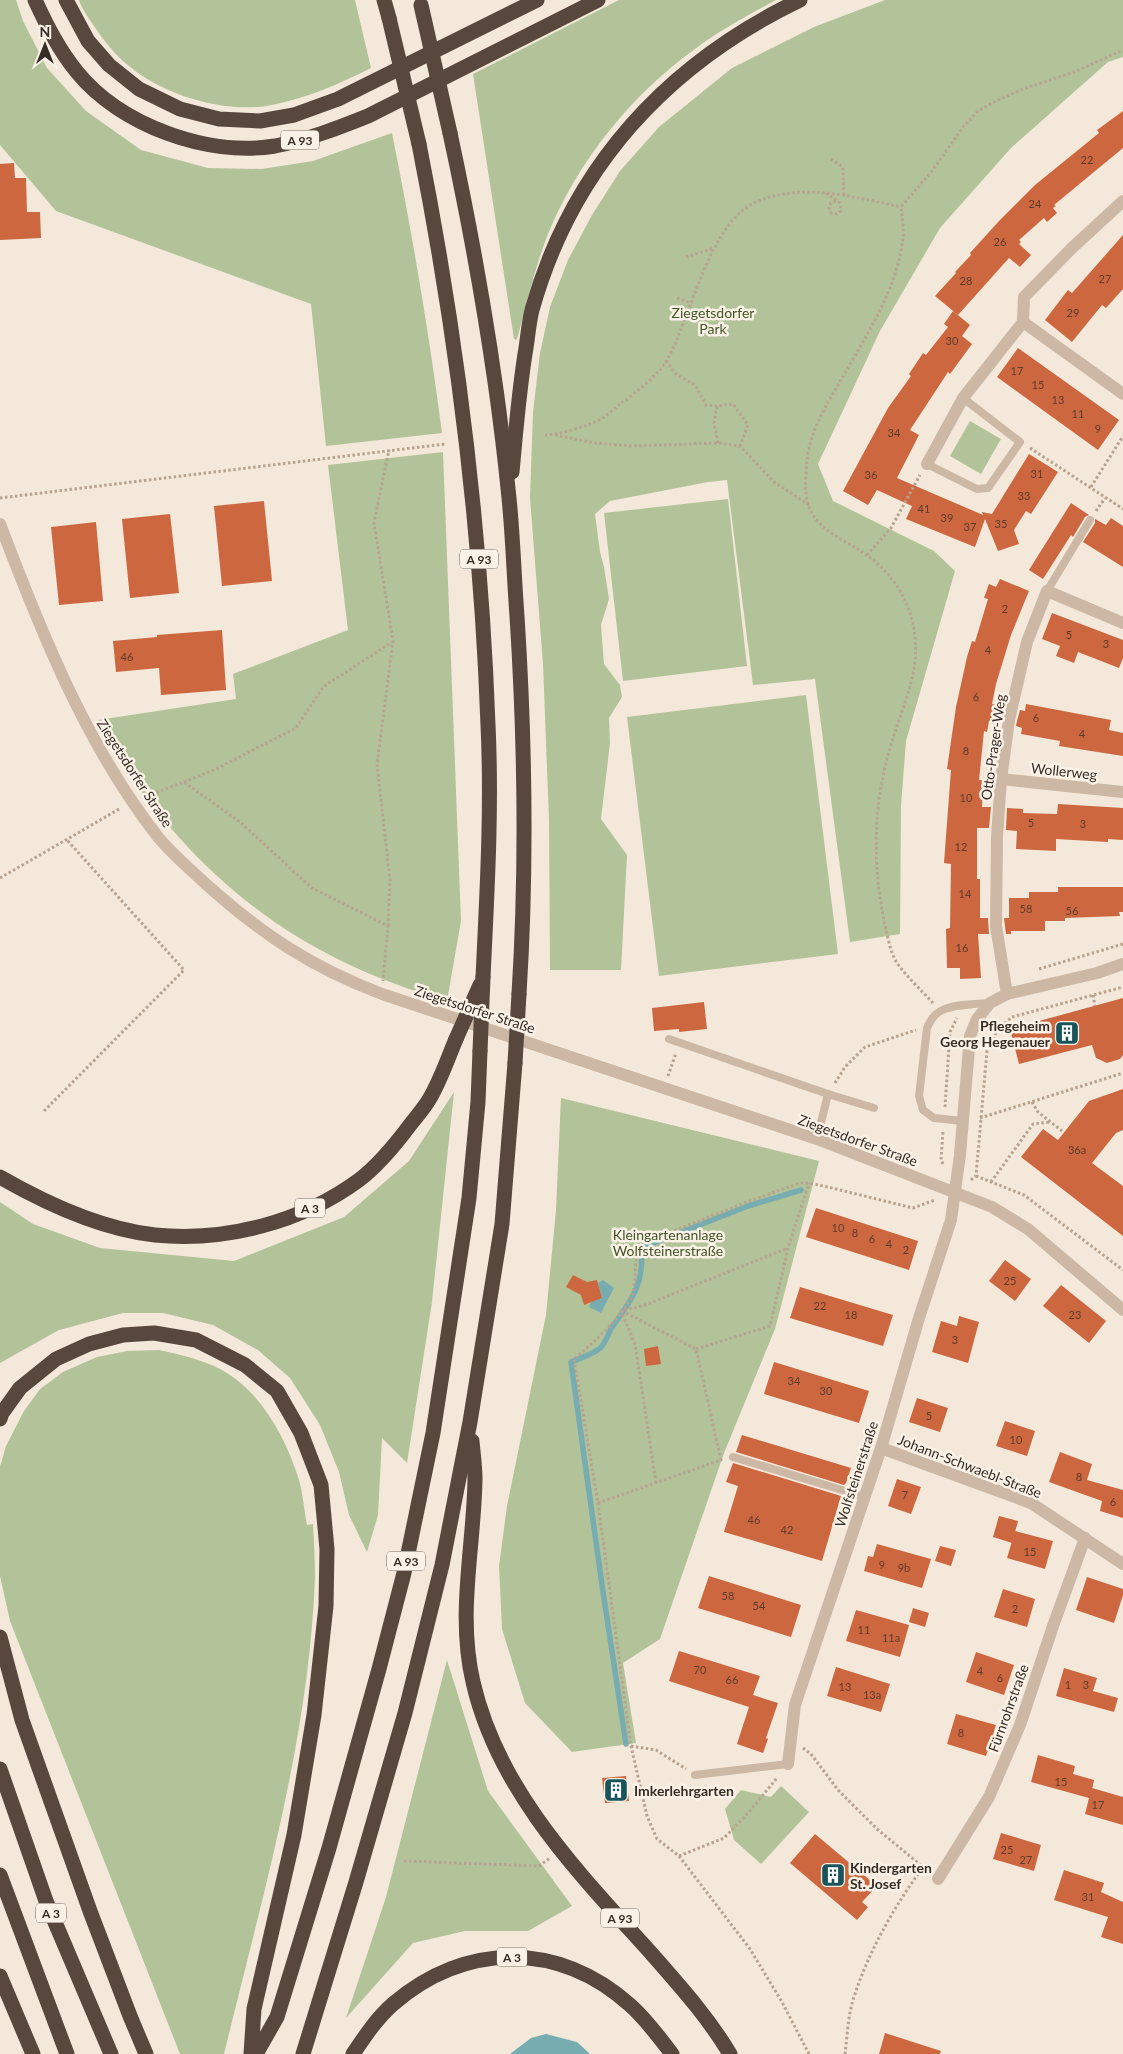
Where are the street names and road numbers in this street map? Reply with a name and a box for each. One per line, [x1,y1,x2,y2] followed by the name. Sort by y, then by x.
[281,130,319,150] road number: A 93
[460,550,498,568] road number: A 93
[977,693,1009,801] street label: Otto-Prager-Weg
[94,716,176,830] street label: Ziegetsdorfer Straße
[1030,759,1098,783] street label: Wollerweg
[413,981,537,1037] street label: Ziegetsdorfer Straße
[796,1110,920,1170] street label: Ziegetsdorfer Straße
[295,1198,325,1218] road number: A 3
[831,1419,881,1529] street label: Wolfsteinerstraße
[896,1431,1044,1501] street label: Johann-Schwaebl-Straße
[387,1552,425,1570] road number: A 93
[984,1662,1032,1754] street label: Fürnrohrstraße
[36,1904,66,1922] road number: A 3
[601,1909,639,1928] road number: A 93
[497,1948,527,1966] road number: A 3

